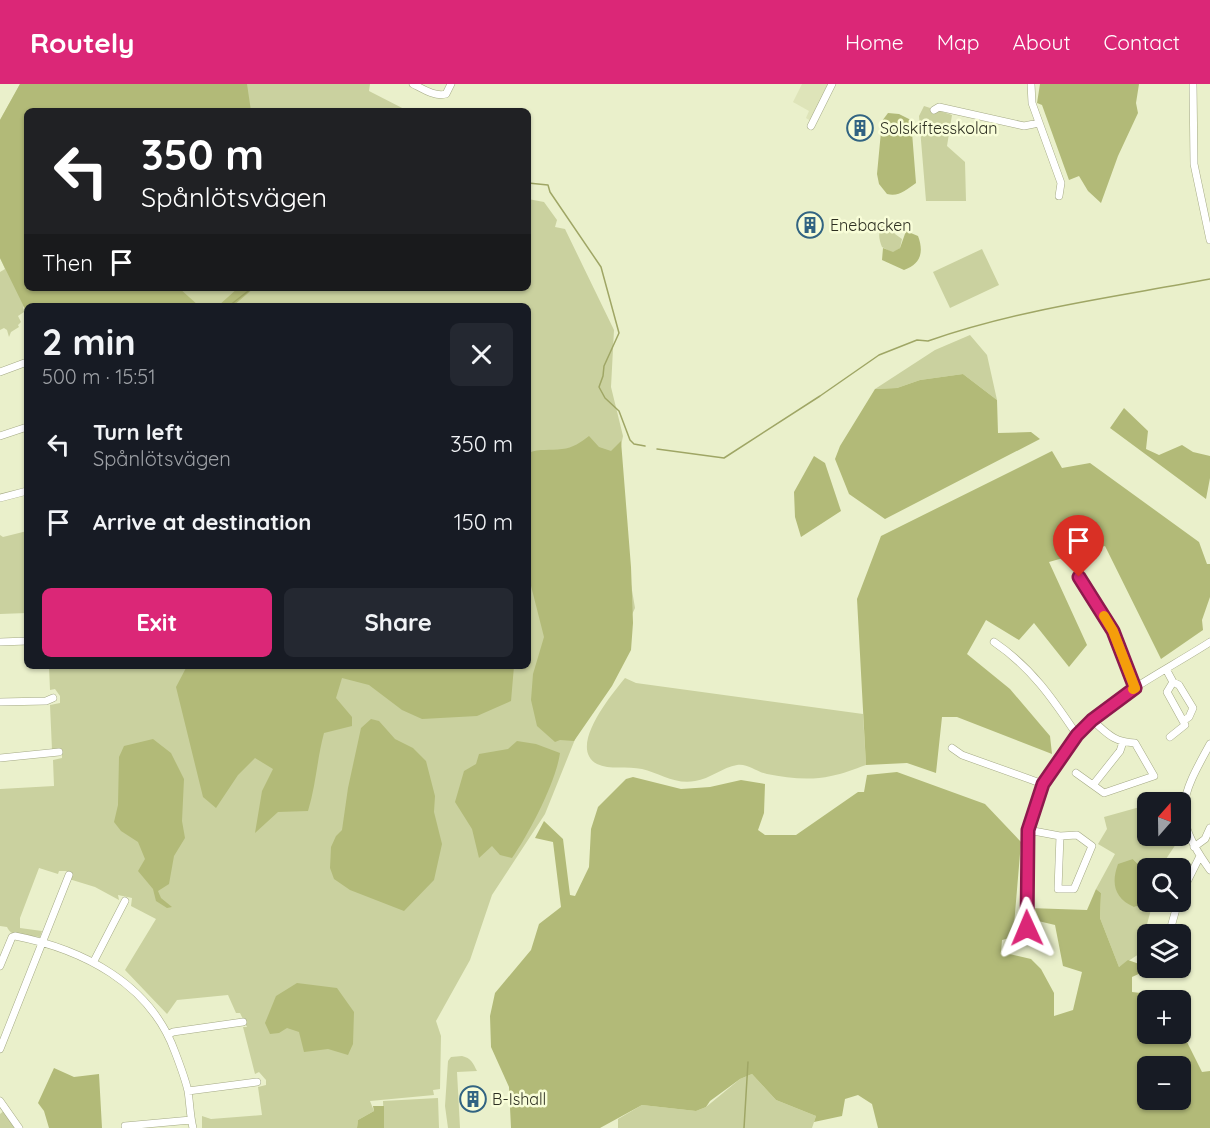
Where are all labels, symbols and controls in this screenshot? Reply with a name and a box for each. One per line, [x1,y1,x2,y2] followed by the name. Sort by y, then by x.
[30,25,134,60] text: Routely
[845,29,904,55] text: Home
[937,29,980,55] text: Map
[1013,29,1071,55] text: About
[1104,29,1180,55] text: Contact
[845,113,875,143] building icon: Solskiftesskolan
[880,118,998,138] place label: Solskiftesskolan
[141,128,264,181] text: 350 m
[42,132,120,210] icon: left
[141,180,327,214] text: Spånlötsvägen
[795,210,825,240] building icon: Enebacken
[830,215,912,235] place label: Enebacken
[105,246,138,279] icon: arrive
[42,249,93,277] text: Then
[42,319,136,364] text: 2 min
[450,323,513,386] button: close
[42,364,156,389] text: 500 m · 15:51
[93,418,183,446] text: Turn left
[42,428,75,461] icon: left
[450,430,513,458] text: 350 m
[93,446,231,471] text: Spånlötsvägen
[42,506,75,539] icon: arrive
[93,508,311,536] text: Arrive at destination
[454,508,513,536] text: 150 m
[1053,515,1104,577] pin
[1062,524,1095,557] icon: arrive
[42,588,272,657] button: Exit
[284,588,513,657] button: Share
[1137,792,1191,846] north arrow
[1137,792,1191,1110] map controls
[1137,858,1191,912] button: search
[995,896,1059,960] position arrow
[1137,924,1191,978] button: layers
[1137,990,1191,1044] button: +
[1137,1056,1191,1110] button: −
[458,1084,488,1114] building icon: B-Ishall
[492,1089,546,1109] place label: B-Ishall

